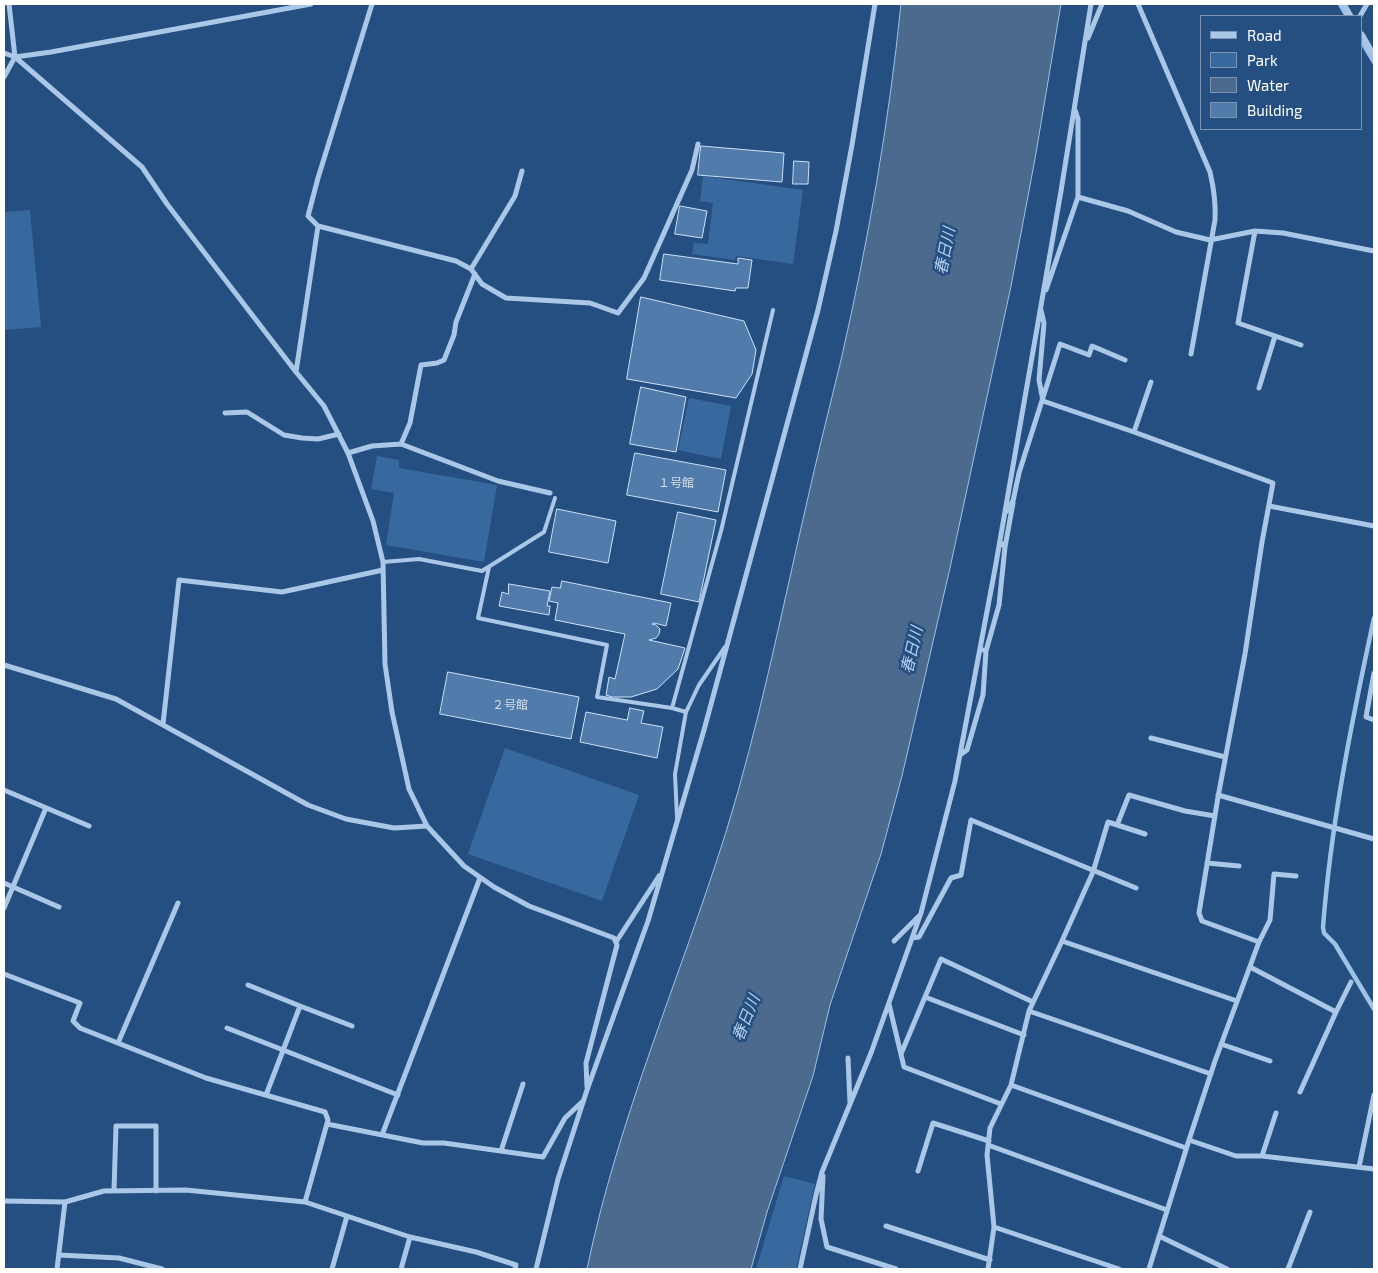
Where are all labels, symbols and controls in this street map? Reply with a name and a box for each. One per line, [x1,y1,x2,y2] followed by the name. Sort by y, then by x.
[1200,15,1363,130] legend
[1247,26,1282,44] text: Road
[1247,51,1278,69] text: Park
[1247,76,1289,94] text: Water
[1247,101,1302,119] text: Building
[931,226,959,276] water label: 春日川
[658,476,694,490] house number: １号館
[897,624,927,676] water label: 春日川
[492,698,528,712] house number: ２号館
[728,992,764,1044] water label: 春日川

